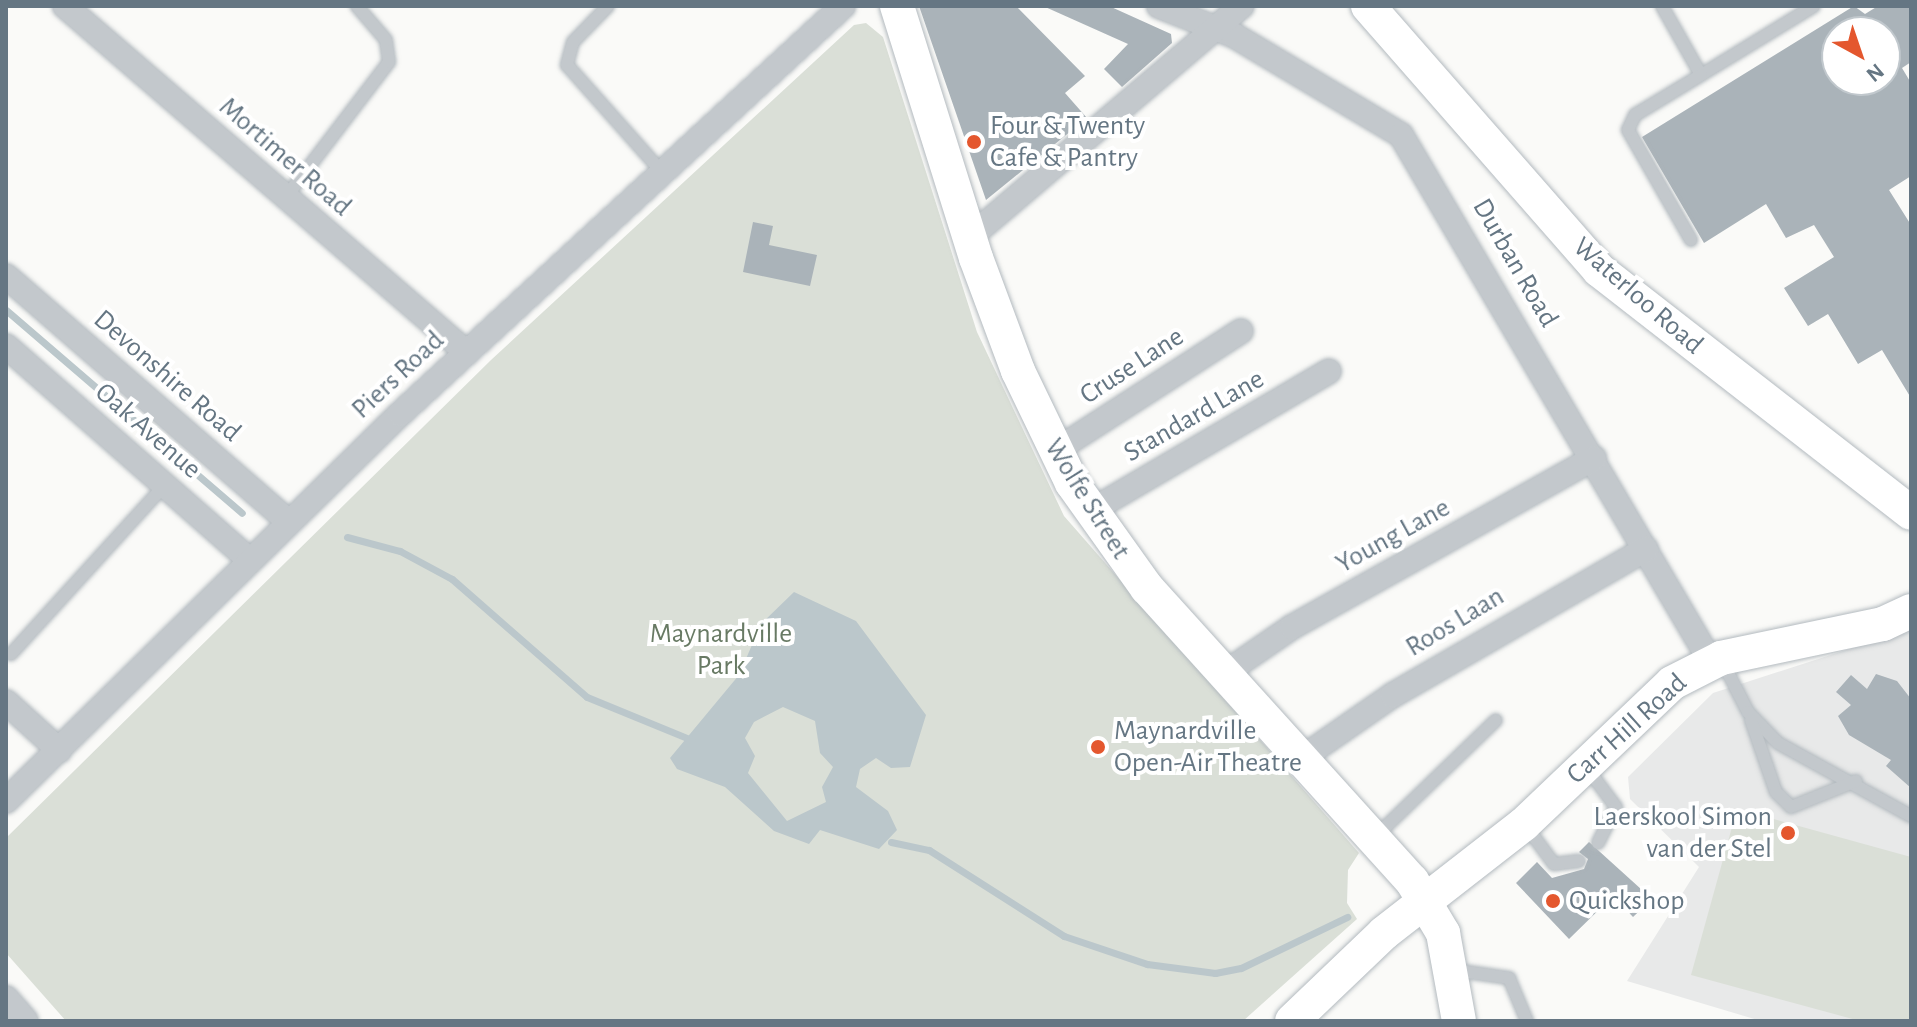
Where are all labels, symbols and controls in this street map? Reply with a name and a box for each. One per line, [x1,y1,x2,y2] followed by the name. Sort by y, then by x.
[1821,16,1901,96] north arrow
[1862,60,1888,86] text: N
[212,90,358,224] street label: Mortimer Road
[990,109,1145,175] place label: Four & Twenty Cafe & Pantry
[965,133,983,151] marker: Four & Twenty Cafe & Pantry
[1465,193,1565,333] street label: Durban Road
[1566,230,1710,362] street label: Waterloo Road
[86,303,248,449] street label: Devonshire Road
[1074,320,1190,412] street label: Cruse Lane
[345,324,451,426] street label: Piers Road
[1118,362,1270,470] street label: Standard Lane
[88,376,208,486] street label: Oak Avenue
[1037,432,1137,566] street label: Wolfe Street
[1330,491,1456,581] street label: Young Lane
[1400,580,1510,664] street label: Roos Laan
[650,617,792,683] park label: Maynardville Park
[1560,666,1694,792] street label: Carr Hill Road
[1114,714,1302,780] place label: Maynardville Open-Air Theatre
[1089,738,1107,756] marker: Maynardville Open-Air Theatre
[1593,800,1772,866] place label: Laerskool Simon van der Stel
[1779,824,1797,842] marker: Laerskool Simon van der Stel
[1569,884,1684,918] place label: Quickshop
[1544,892,1562,910] marker: Quickshop

